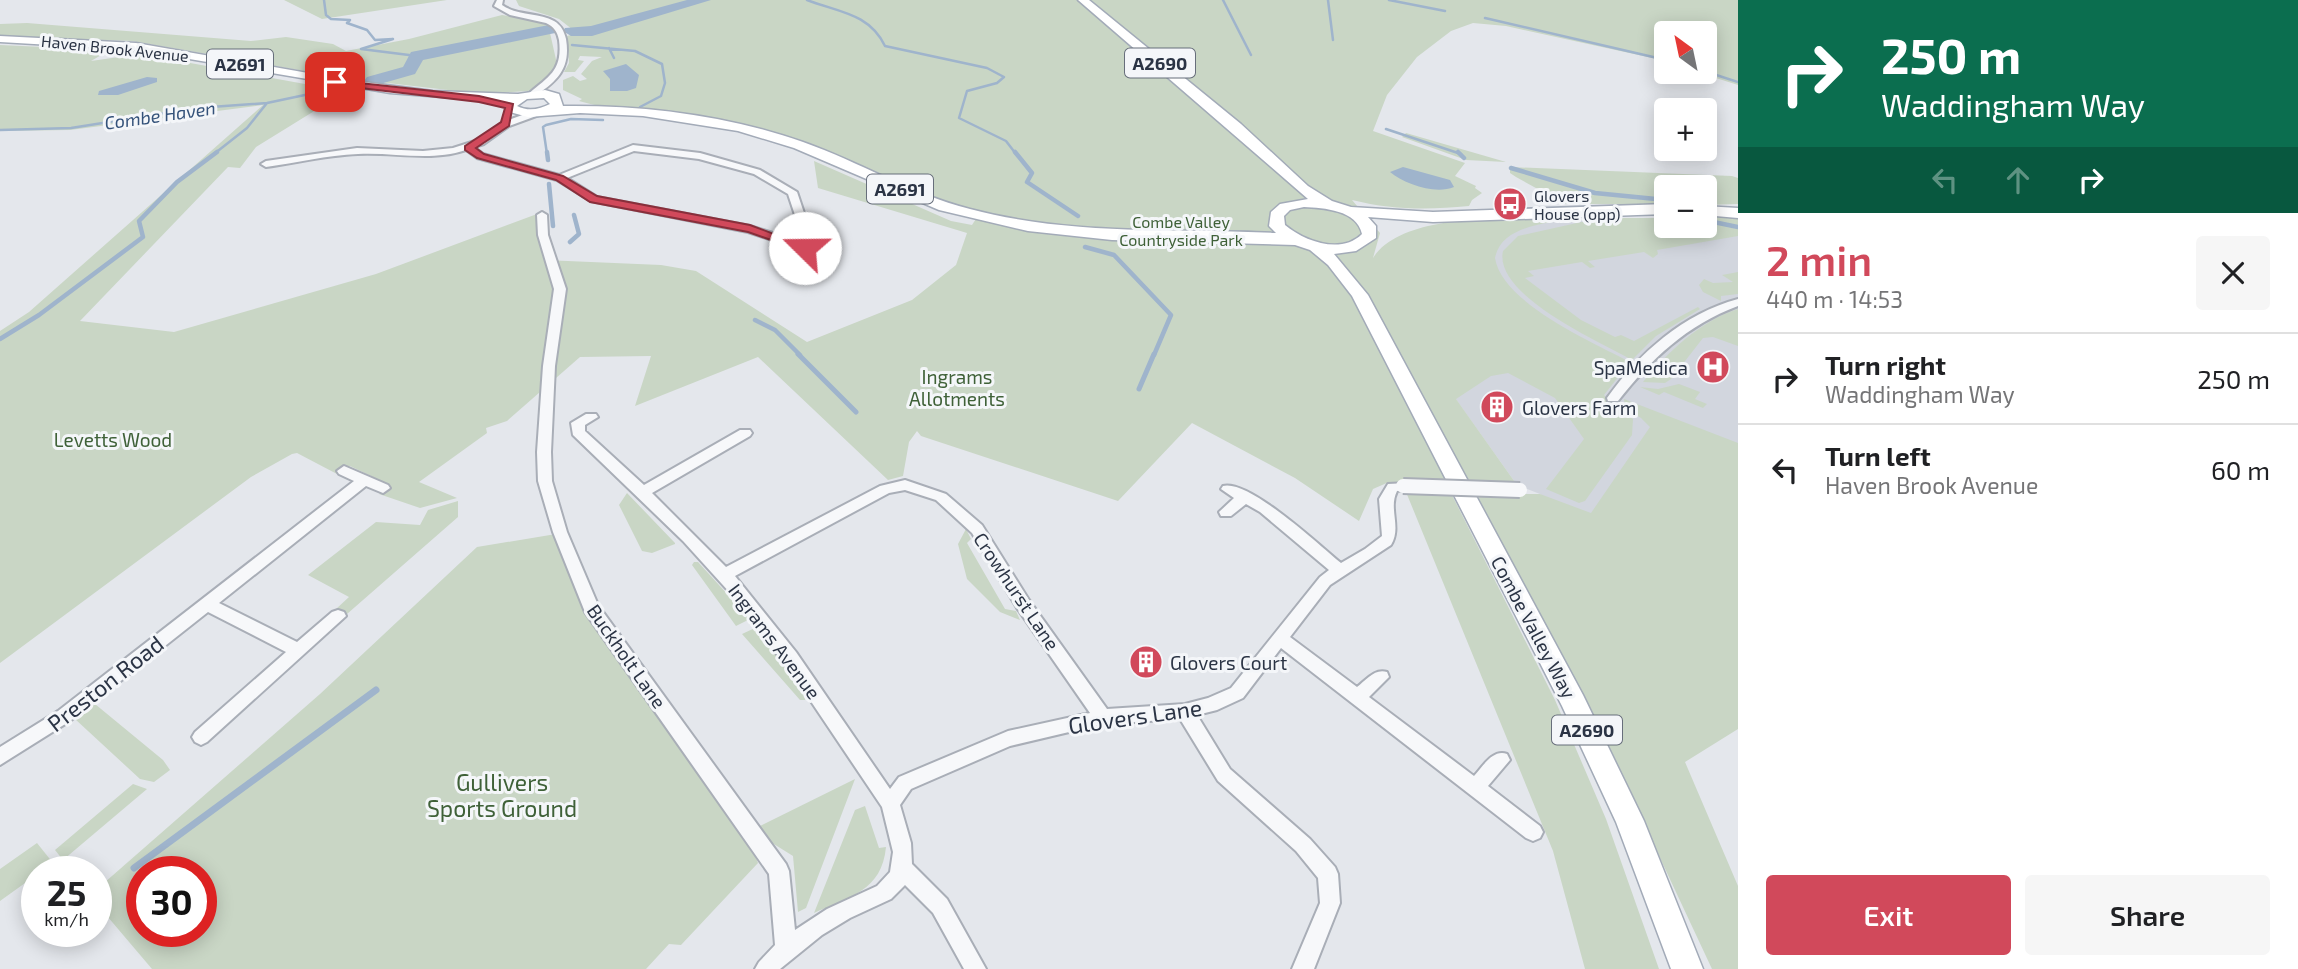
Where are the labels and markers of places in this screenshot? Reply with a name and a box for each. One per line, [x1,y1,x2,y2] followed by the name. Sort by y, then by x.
[305,52,365,112] pin
[1491,185,1529,223] bus stop icon: Glovers House (opp)
[1534,186,1621,223] place label: Glovers House (opp)
[1694,348,1732,386] hospital icon: SpaMedica
[1594,356,1688,379] place label: SpaMedica
[1478,388,1516,426] building icon: Glovers Farm
[1522,396,1636,419] place label: Glovers Farm
[1127,643,1165,681] building icon: Glovers Court
[1170,651,1287,674] place label: Glovers Court

